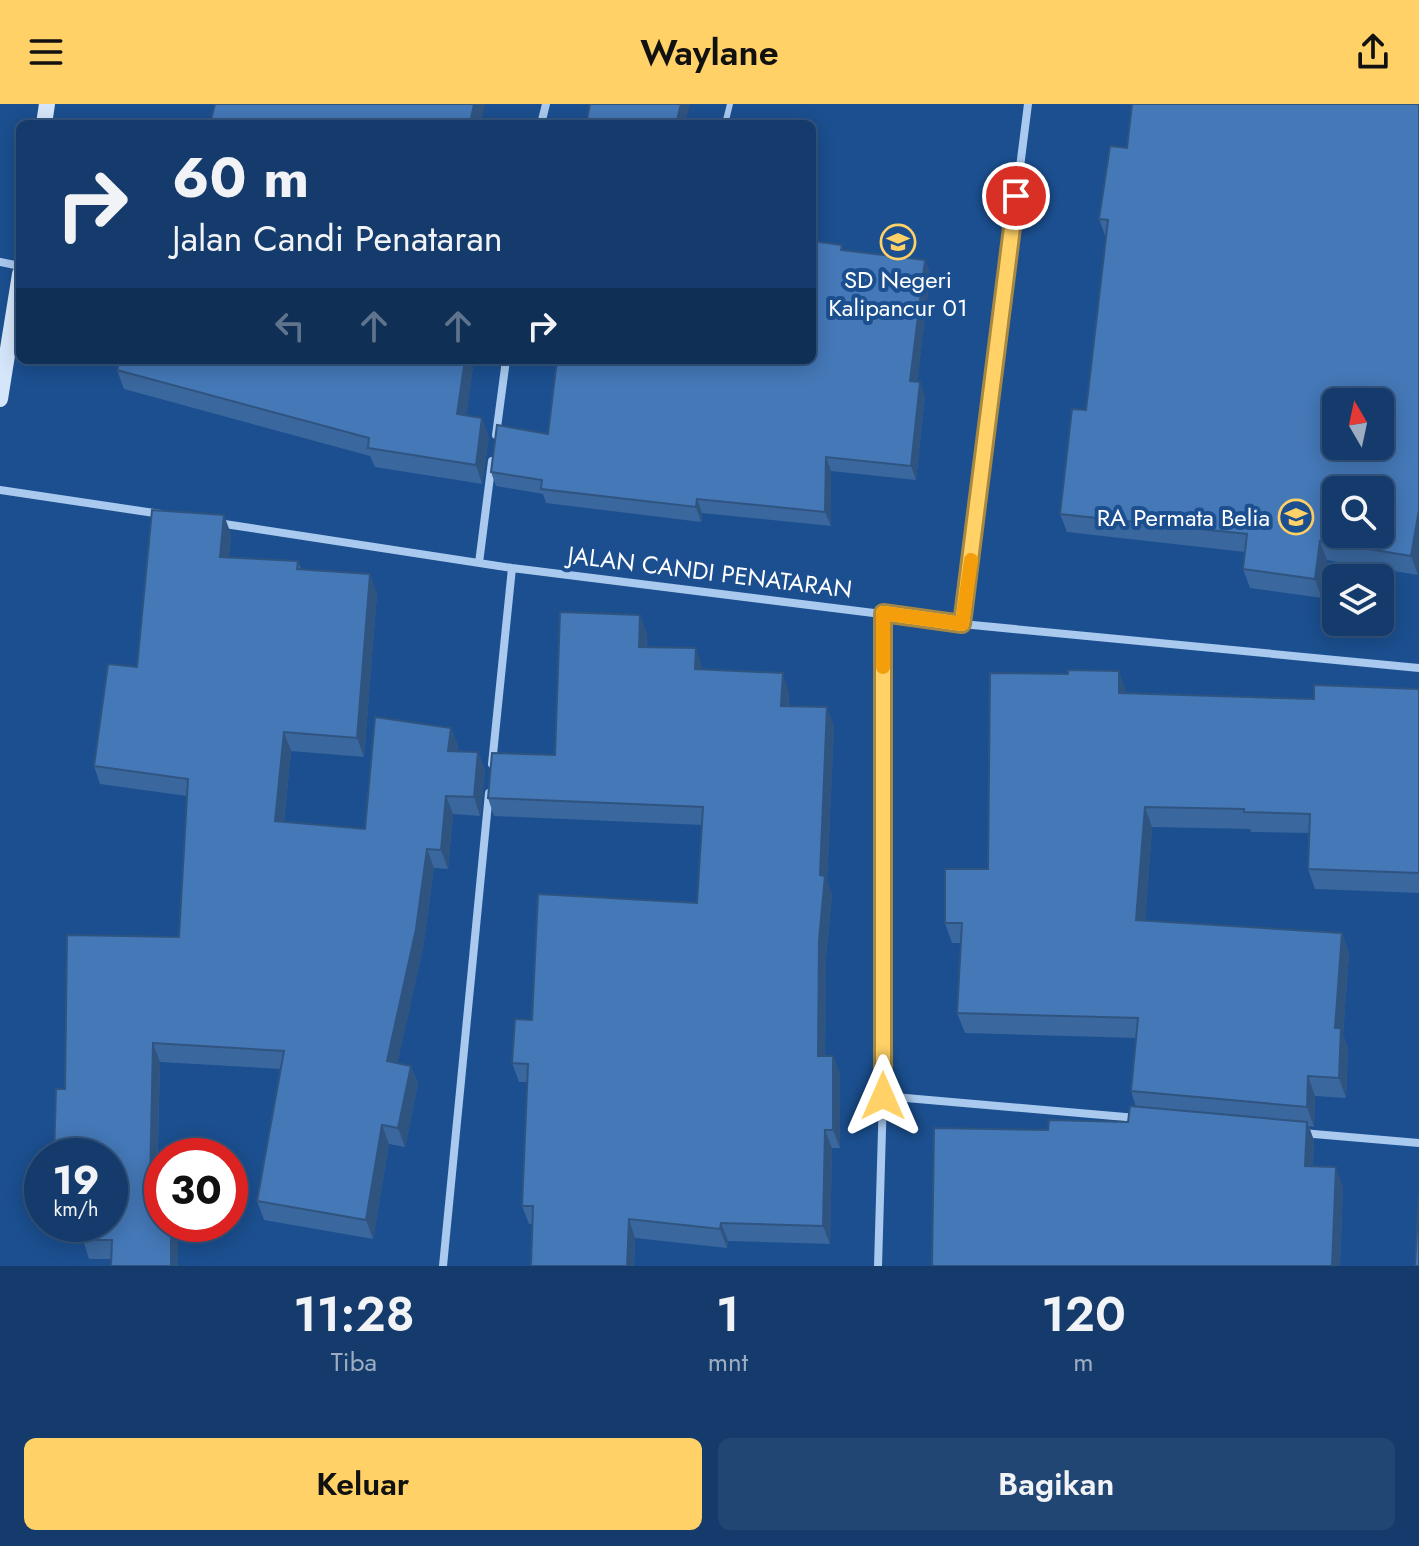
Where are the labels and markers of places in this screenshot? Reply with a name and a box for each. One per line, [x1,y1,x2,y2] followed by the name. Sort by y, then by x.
[982,162,1050,230] pin
[879,223,917,261] school or university icon: SD Negeri Kalipancur 01
[828,262,968,325] place label: SD Negeri Kalipancur 01
[1277,498,1315,536] school or university icon: RA Permata Belia
[1097,500,1270,535] place label: RA Permata Belia

